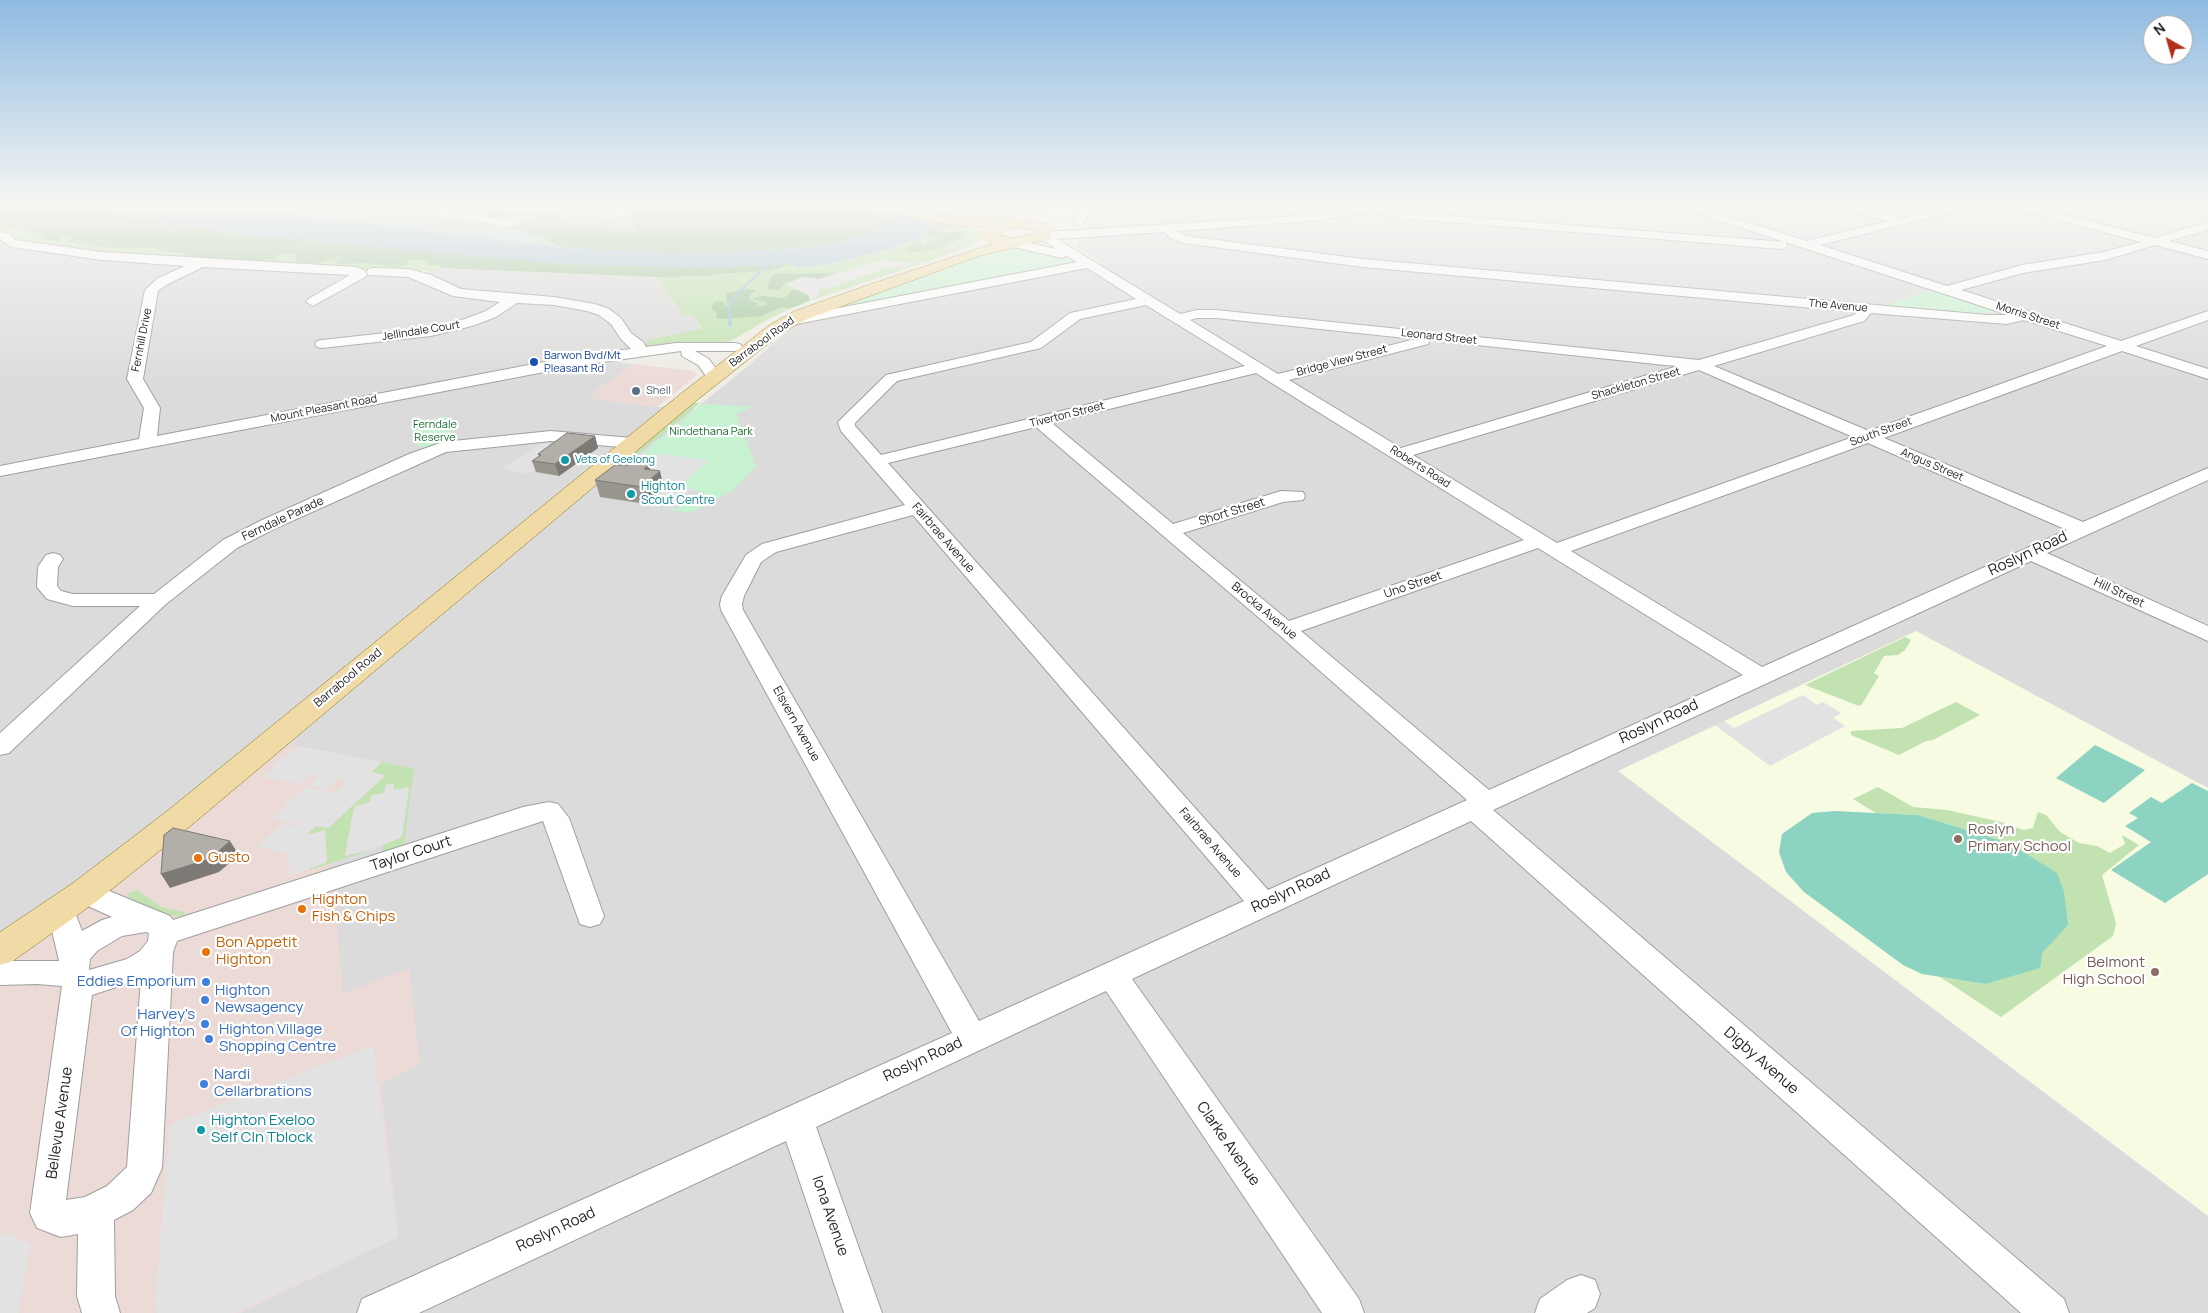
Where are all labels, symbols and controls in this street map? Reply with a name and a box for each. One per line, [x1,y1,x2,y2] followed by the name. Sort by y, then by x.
[2143,15,2193,65] north arrow
[2149,18,2169,39] text: N
[1808,297,1868,315] street label: The Avenue
[1994,299,2062,333] street label: Morris Street
[129,307,155,373] street label: Fernhill Drive
[727,314,797,370] street label: Barrabool Road
[381,318,461,344] street label: Jellindale Court
[1400,326,1478,348] street label: Leonard Street
[1295,343,1389,379] street label: Bridge View Street
[544,349,621,375] place label: Barwon Bvd/Mt Pleasant Rd
[528,356,540,368] marker: Barwon Bvd/Mt Pleasant Rd
[1590,365,1682,403] street label: Shackleton Street
[646,384,671,398] place label: Shell
[630,385,642,397] marker: Shell
[270,392,378,426] street label: Mount Pleasant Road
[1028,399,1106,431] street label: Tiverton Street
[1848,415,1914,449] street label: South Street
[413,418,457,444] park label: Ferndale Reserve
[669,425,753,439] park label: Nindethana Park
[1387,443,1453,491] street label: Roberts Road
[1899,446,1965,484] street label: Angus Street
[575,453,655,467] place label: Vets of Geelong
[559,454,571,466] marker: Vets of Geelong
[641,480,715,508] place label: Highton Scout Centre
[625,488,637,500] marker: Highton Scout Centre
[240,494,326,544] street label: Ferndale Parade
[1197,495,1267,529] street label: Short Street
[909,500,977,576] street label: Fairbrae Avenue
[1986,528,2070,580] street label: Roslyn Road
[1382,568,1444,602] street label: Uno Street
[2091,575,2147,611] street label: Hill Street
[1228,579,1300,643] street label: Brocka Avenue
[311,645,385,711] street label: Barrabool Road
[769,684,823,764] street label: Elsvern Avenue
[1617,696,1701,748] street label: Roslyn Road
[1176,805,1244,881] street label: Fairbrae Avenue
[1968,821,2071,856] place label: Roslyn Primary School
[368,832,454,876] street label: Taylor Court
[1952,833,1964,845] marker: Roslyn Primary School
[208,849,250,867] place label: Gusto
[192,852,204,864] marker: Gusto
[1249,865,1333,917] street label: Roslyn Road
[312,891,395,926] place label: Highton Fish & Chips
[296,903,308,915] marker: Highton Fish & Chips
[216,934,298,969] place label: Bon Appetit Highton
[200,946,212,958] marker: Bon Appetit Highton
[2063,954,2145,989] place label: Belmont High School
[2149,966,2161,978] marker: Belmont High School
[77,973,196,991] place label: Eddies Emporium
[200,976,212,988] marker: Eddies Emporium
[215,982,303,1017] place label: Highton Newsagency
[199,994,211,1006] marker: Highton Newsagency
[121,1006,195,1041] place label: Harvey's Of Highton
[199,1018,211,1030] marker: Harvey's Of Highton
[219,1021,336,1056] place label: Highton Village Shopping Centre
[1720,1024,1802,1098] street label: Digby Avenue
[203,1033,215,1045] marker: Highton Village Shopping Centre
[881,1034,965,1086] street label: Roslyn Road
[43,1066,77,1180] street label: Bellevue Avenue
[214,1066,312,1101] place label: Nardi Cellarbrations
[198,1078,210,1090] marker: Nardi Cellarbrations
[1192,1099,1264,1189] street label: Clarke Avenue
[211,1112,315,1147] place label: Highton Exeloo Self Cln Tblock
[195,1124,207,1136] marker: Highton Exeloo Self Cln Tblock
[808,1173,852,1259] street label: Iona Avenue
[514,1204,598,1256] street label: Roslyn Road

